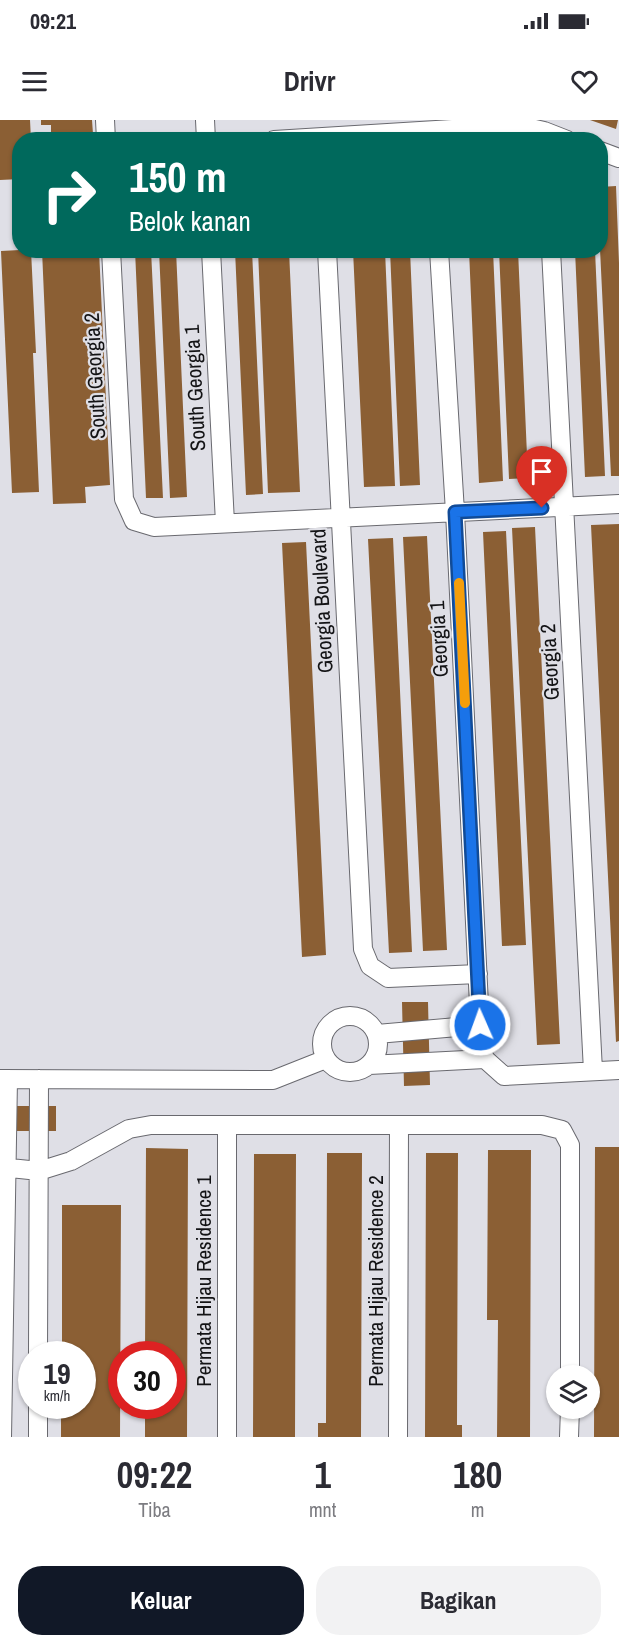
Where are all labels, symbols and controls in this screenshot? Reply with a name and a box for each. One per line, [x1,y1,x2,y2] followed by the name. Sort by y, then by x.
[30,6,76,36] text: 09:21
[284,63,335,99] text: Drivr
[18,65,51,98] icon: menu
[568,65,601,98] icon: heart
[129,149,227,205] text: 150 m
[30,156,108,234] icon: right
[129,203,251,239] text: Belok kanan
[77,312,112,440] street label: South Georgia 2
[177,324,212,452] street label: South Georgia 1
[516,446,567,508] pin
[525,455,558,488] icon: arrive
[303,528,340,674] street label: Georgia Boulevard
[422,600,455,678] street label: Georgia 1
[533,623,566,701] street label: Georgia 2
[448,993,512,1057] position arrow
[189,1175,218,1387] street label: Permata Hijau Residence 1
[361,1175,390,1387] street label: Permata Hijau Residence 2
[108,1341,186,1419] speed limit sign: 30
[43,1353,71,1393] text: 19
[546,1365,600,1419] map controls
[546,1365,600,1419] button: layers
[44,1385,70,1406] text: km/h
[117,1451,192,1499] text: 09:22
[314,1451,331,1499] text: 1
[453,1451,502,1499] text: 180
[138,1496,171,1523] text: Tiba
[309,1496,336,1523] text: mnt
[471,1496,484,1523] text: m
[18,1566,304,1635] button: Keluar
[316,1566,601,1635] button: Bagikan

